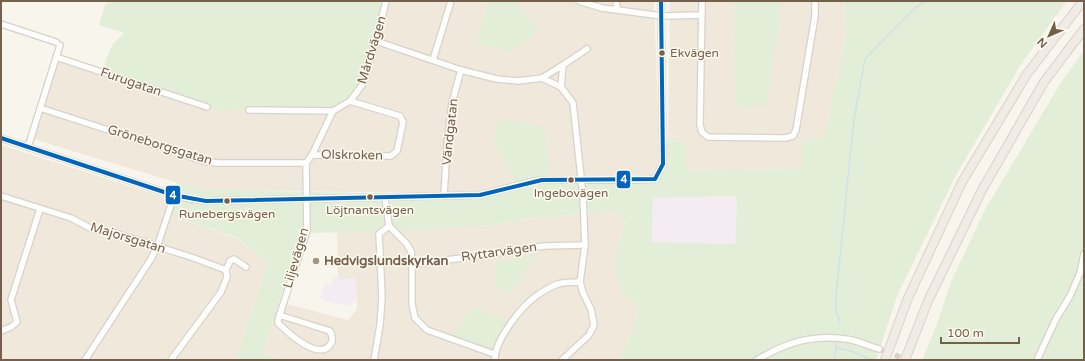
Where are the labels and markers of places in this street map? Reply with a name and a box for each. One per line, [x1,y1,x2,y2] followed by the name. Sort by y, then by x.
[670,46,719,60] place label: Ekvägen
[657,48,667,58] marker: Ekvägen
[566,175,576,185] marker: Ingebovägen
[534,186,608,200] place label: Ingebovägen
[365,192,375,202] marker: Löjtnantsvägen
[222,196,232,206] marker: Runebergsvägen
[326,203,414,217] place label: Löjtnantsvägen
[179,207,275,221] place label: Runebergsvägen
[324,253,449,269] place label: Hedvigslundskyrkan
[311,256,321,266] marker: Hedvigslundskyrkan

